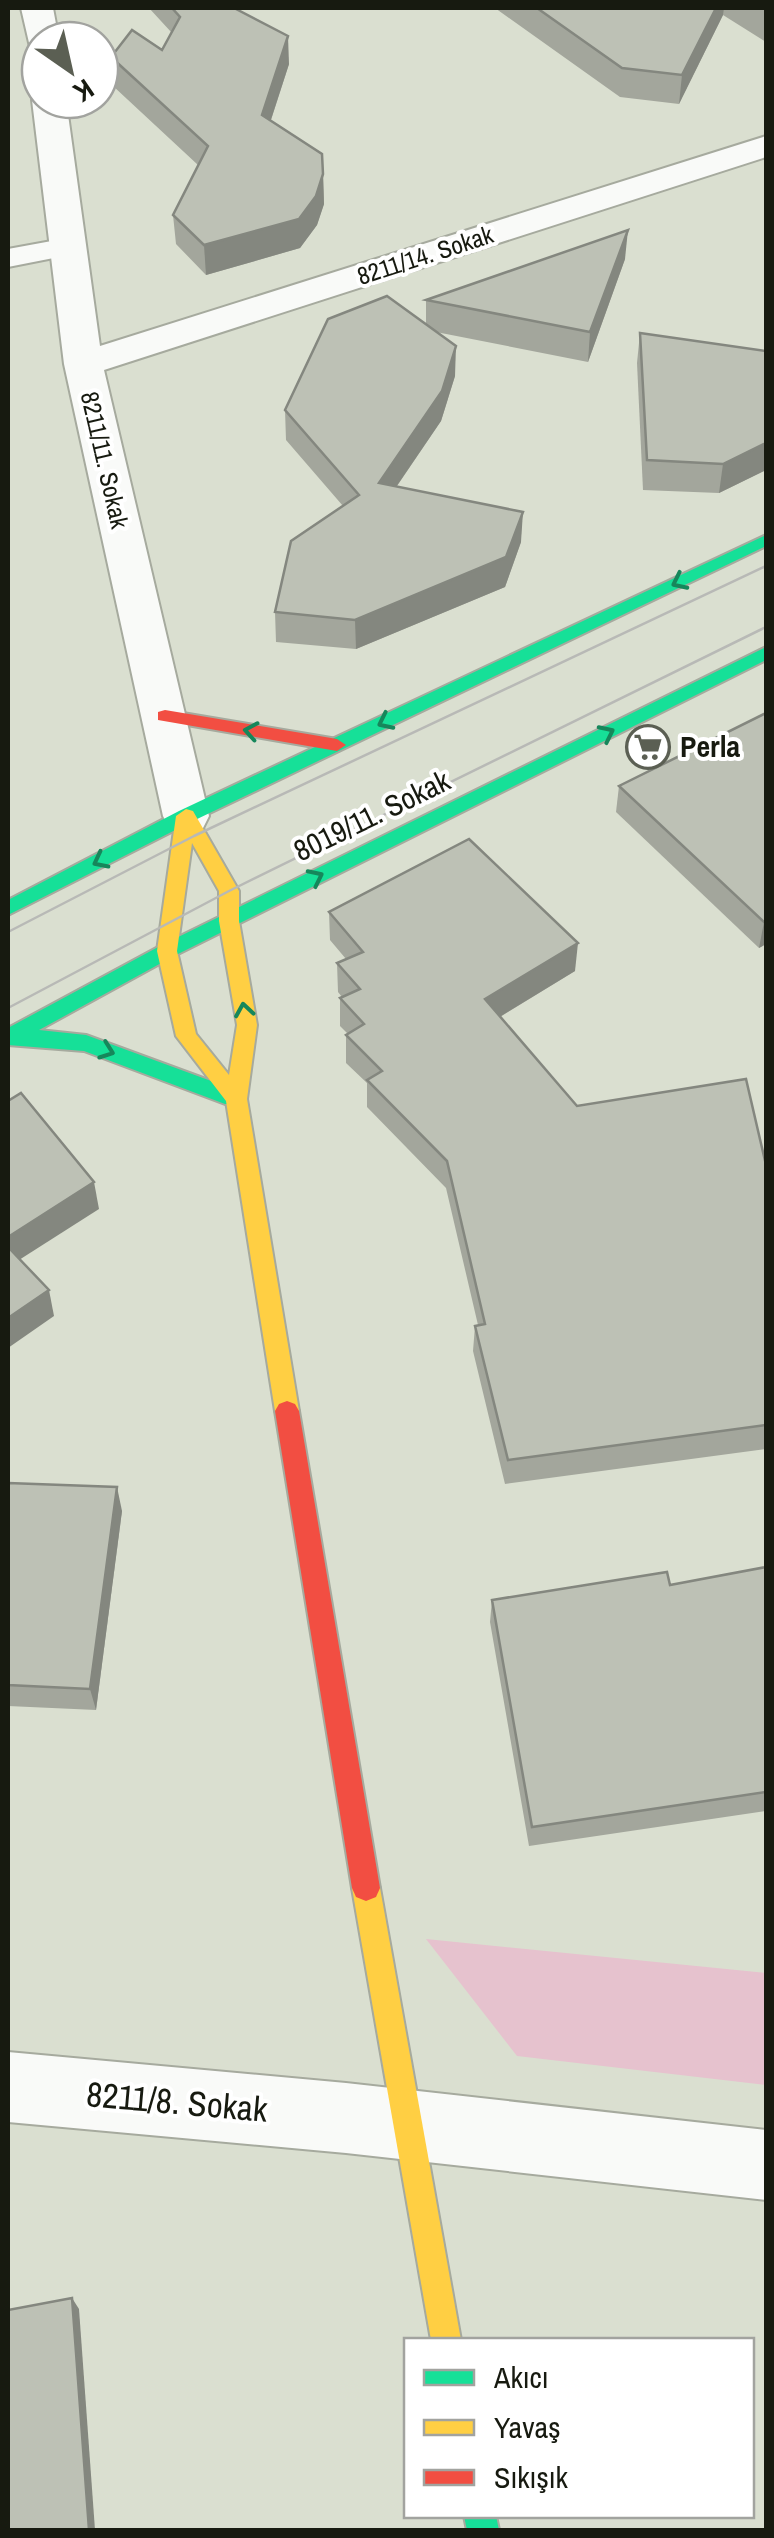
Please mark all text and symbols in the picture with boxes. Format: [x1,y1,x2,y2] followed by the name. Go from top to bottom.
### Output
[20,20,120,120] north arrow
[66,70,101,111] text: K
[353,217,498,293] street label: 8211/14. Sokak
[73,388,137,533] street label: 8211/11. Sokak
[671,570,689,589] one-way arrow
[378,710,396,730] one-way arrow
[243,721,259,742] one-way arrow
[625,724,671,770] supermarket icon: Perla
[597,725,615,745] one-way arrow
[680,726,741,766] place label: Perla
[287,760,457,870] street label: 8019/11. Sokak
[92,849,110,868] one-way arrow
[306,870,324,890] one-way arrow
[235,1001,256,1018] one-way arrow
[98,1039,115,1060] one-way arrow
[85,2070,270,2133] street label: 8211/8. Sokak
[404,2338,754,2518] legend
[493,2357,549,2397] text: Akıcı
[494,2407,561,2447] text: Yavaş
[494,2457,569,2497] text: Sıkışık

